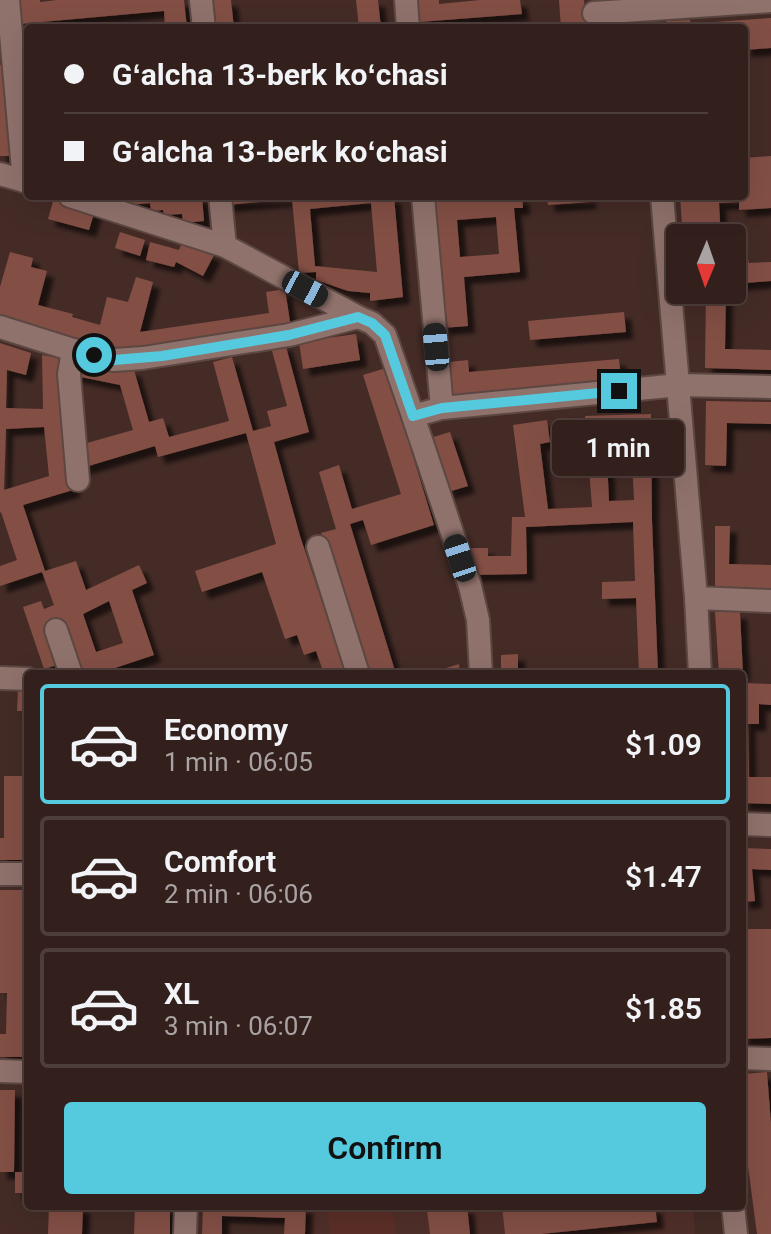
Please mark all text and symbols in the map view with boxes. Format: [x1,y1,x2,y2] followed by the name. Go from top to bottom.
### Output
[112,57,448,92] text: Gʻalcha 13-berk koʻchasi
[112,134,448,169] text: Gʻalcha 13-berk koʻchasi
[666,224,746,304] north arrow
[666,224,746,304] map controls
[278,267,332,311] car
[422,322,450,372] car
[76,337,112,373] route start
[601,373,637,409] route end
[553,419,685,475] callout: 1 min
[585,433,651,463] text: 1 min
[441,531,479,585] car
[68,708,140,780] icon: car
[164,712,288,747] text: Economy
[625,727,702,762] text: $1.09
[164,747,313,777] text: 1 min · 06:05
[68,840,140,912] icon: car
[164,844,276,879] text: Comfort
[625,859,702,894] text: $1.47
[164,879,313,909] text: 2 min · 06:06
[68,972,140,1044] icon: car
[164,976,199,1011] text: XL
[625,991,702,1026] text: $1.85
[164,1011,313,1041] text: 3 min · 06:07
[64,1102,706,1194] button: Confirm

